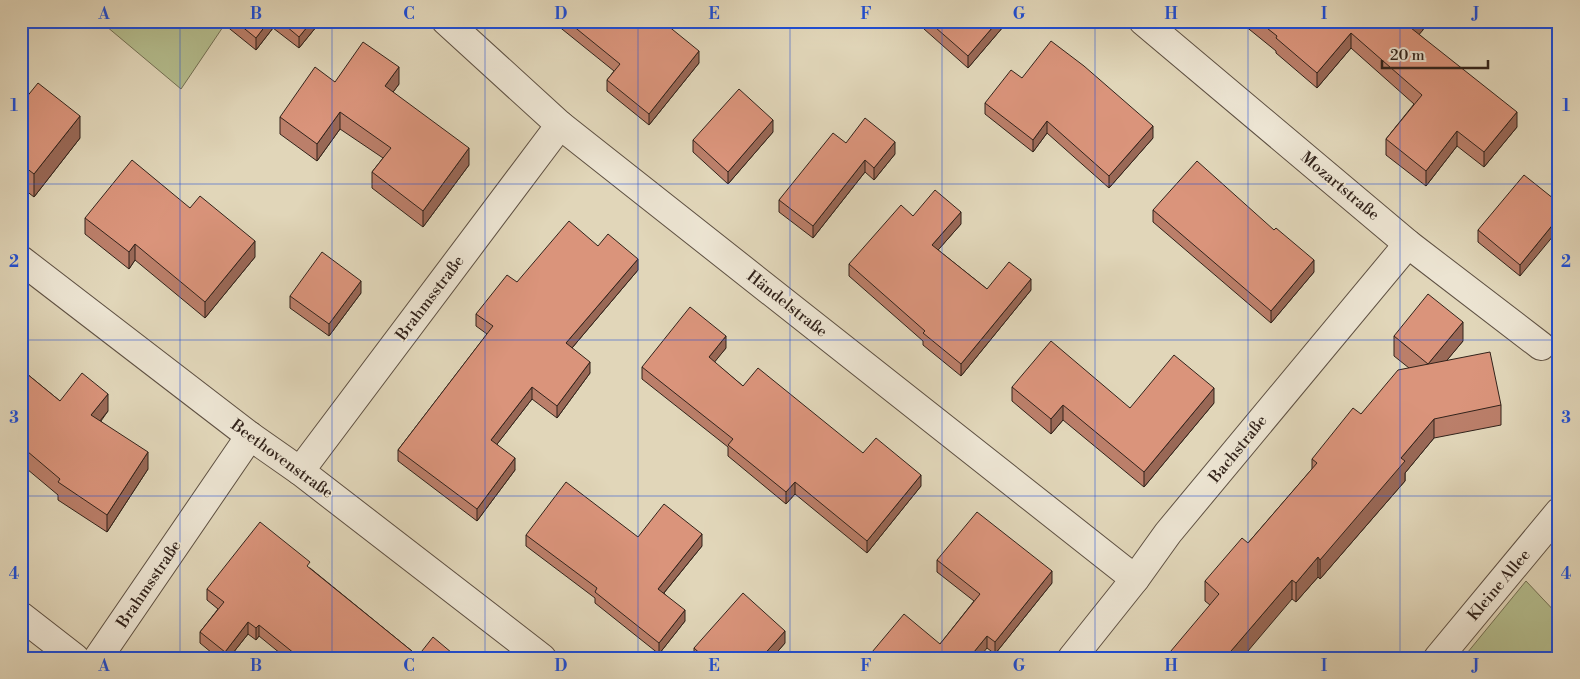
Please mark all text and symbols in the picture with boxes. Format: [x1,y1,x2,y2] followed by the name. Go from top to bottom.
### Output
[97,4,110,24] text: A
[250,4,262,24] text: B
[403,4,415,24] text: C
[555,4,568,24] text: D
[708,4,720,24] text: E
[860,4,872,24] text: F
[1013,4,1026,24] text: G
[1164,4,1178,24] text: H
[1321,4,1327,24] text: I
[1471,4,1479,24] text: J
[1382,38,1489,70] scale bar
[1390,46,1425,65] text: 20 m
[10,96,18,116] text: 1
[1562,96,1570,116] text: 1
[1297,147,1383,225] street label: Mozartstraße
[391,251,469,345] street label: Brahmsstraße
[9,252,19,272] text: 2
[1561,252,1571,272] text: 2
[743,266,831,342] street label: Händelstraße
[9,408,19,428] text: 3
[1561,408,1571,428] text: 3
[1204,411,1271,488] street label: Bachstraße
[226,415,337,503] street label: Beethovenstraße
[112,536,186,633] street label: Brahmsstraße
[1463,545,1535,625] street label: Kleine Allee
[9,564,20,584] text: 4
[1561,564,1572,584] text: 4
[97,656,110,676] text: A
[250,656,262,676] text: B
[403,656,415,676] text: C
[555,656,568,676] text: D
[708,656,720,676] text: E
[860,656,872,676] text: F
[1013,656,1026,676] text: G
[1164,656,1178,676] text: H
[1321,656,1327,676] text: I
[1471,656,1479,676] text: J

